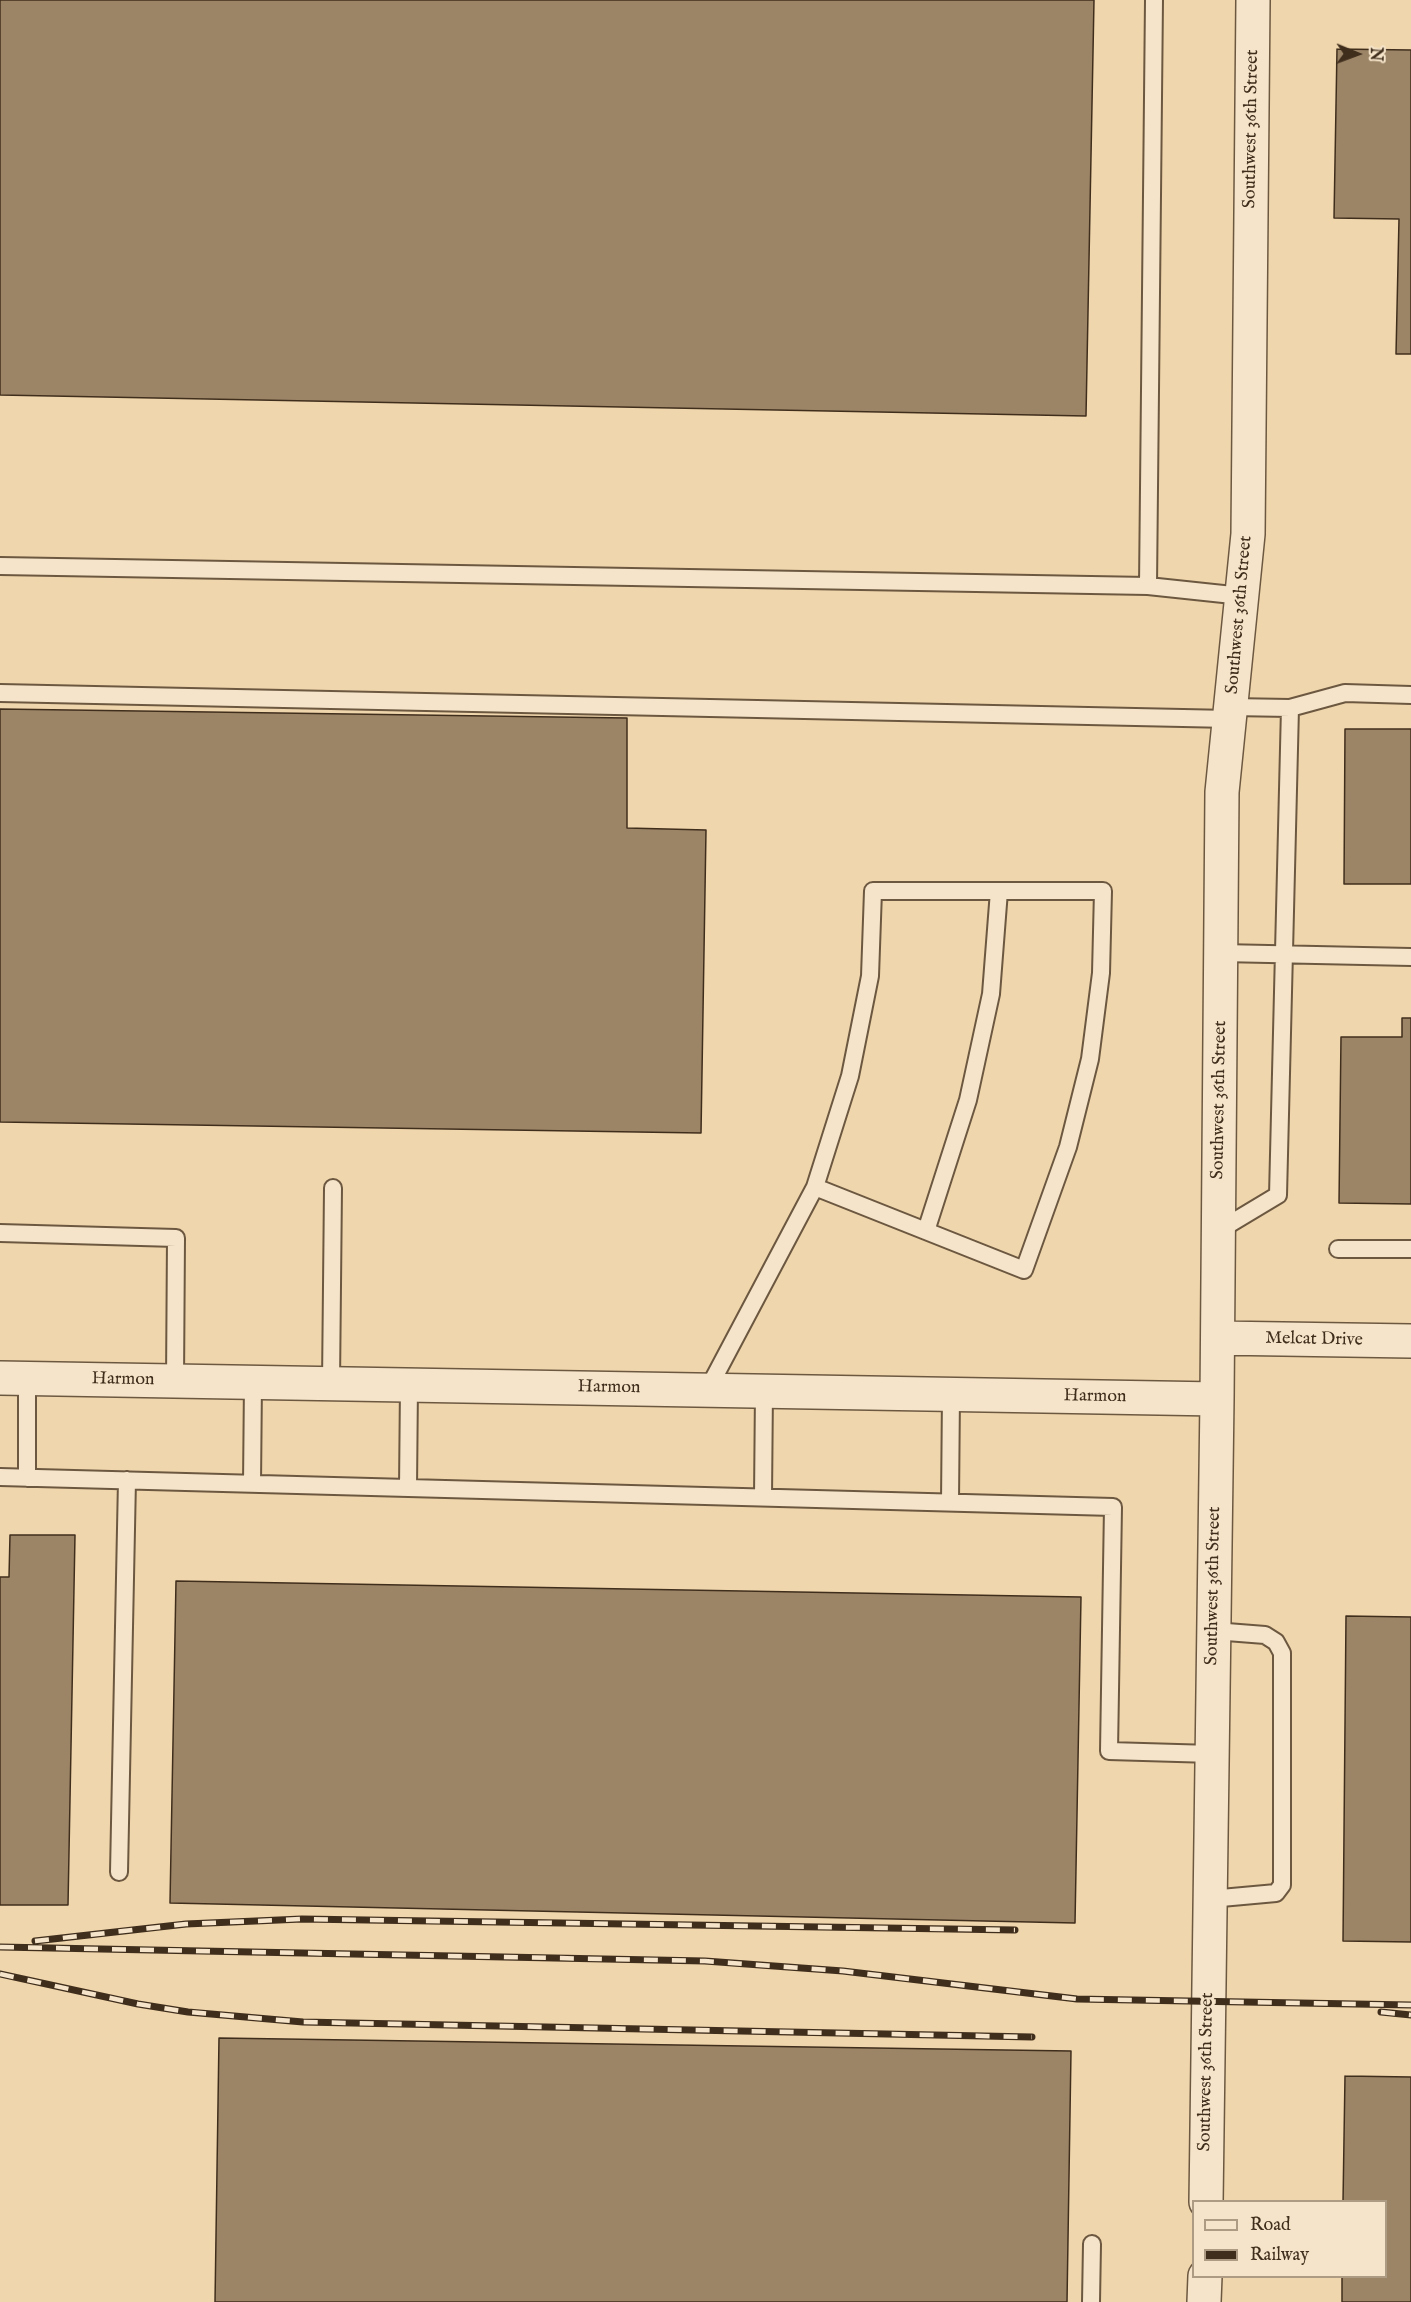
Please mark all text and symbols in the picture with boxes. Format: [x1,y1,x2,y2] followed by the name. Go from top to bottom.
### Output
[1327,24,1387,84] north arrow
[1365,47,1385,61] text: N
[1240,49,1264,209] street label: Southwest 36th Street
[1222,535,1258,695] street label: Southwest 36th Street
[1208,1020,1232,1180] street label: Southwest 36th Street
[1265,1328,1363,1352] street label: Melcat Drive
[91,1369,155,1391] street label: Harmon
[577,1377,641,1399] street label: Harmon
[1063,1386,1127,1408] street label: Harmon
[1202,1506,1226,1666] street label: Southwest 36th Street
[1195,1992,1219,2152] street label: Southwest 36th Street
[1192,2200,1387,2278] legend
[1250,2214,1291,2237] text: Road
[1250,2244,1309,2267] text: Railway

